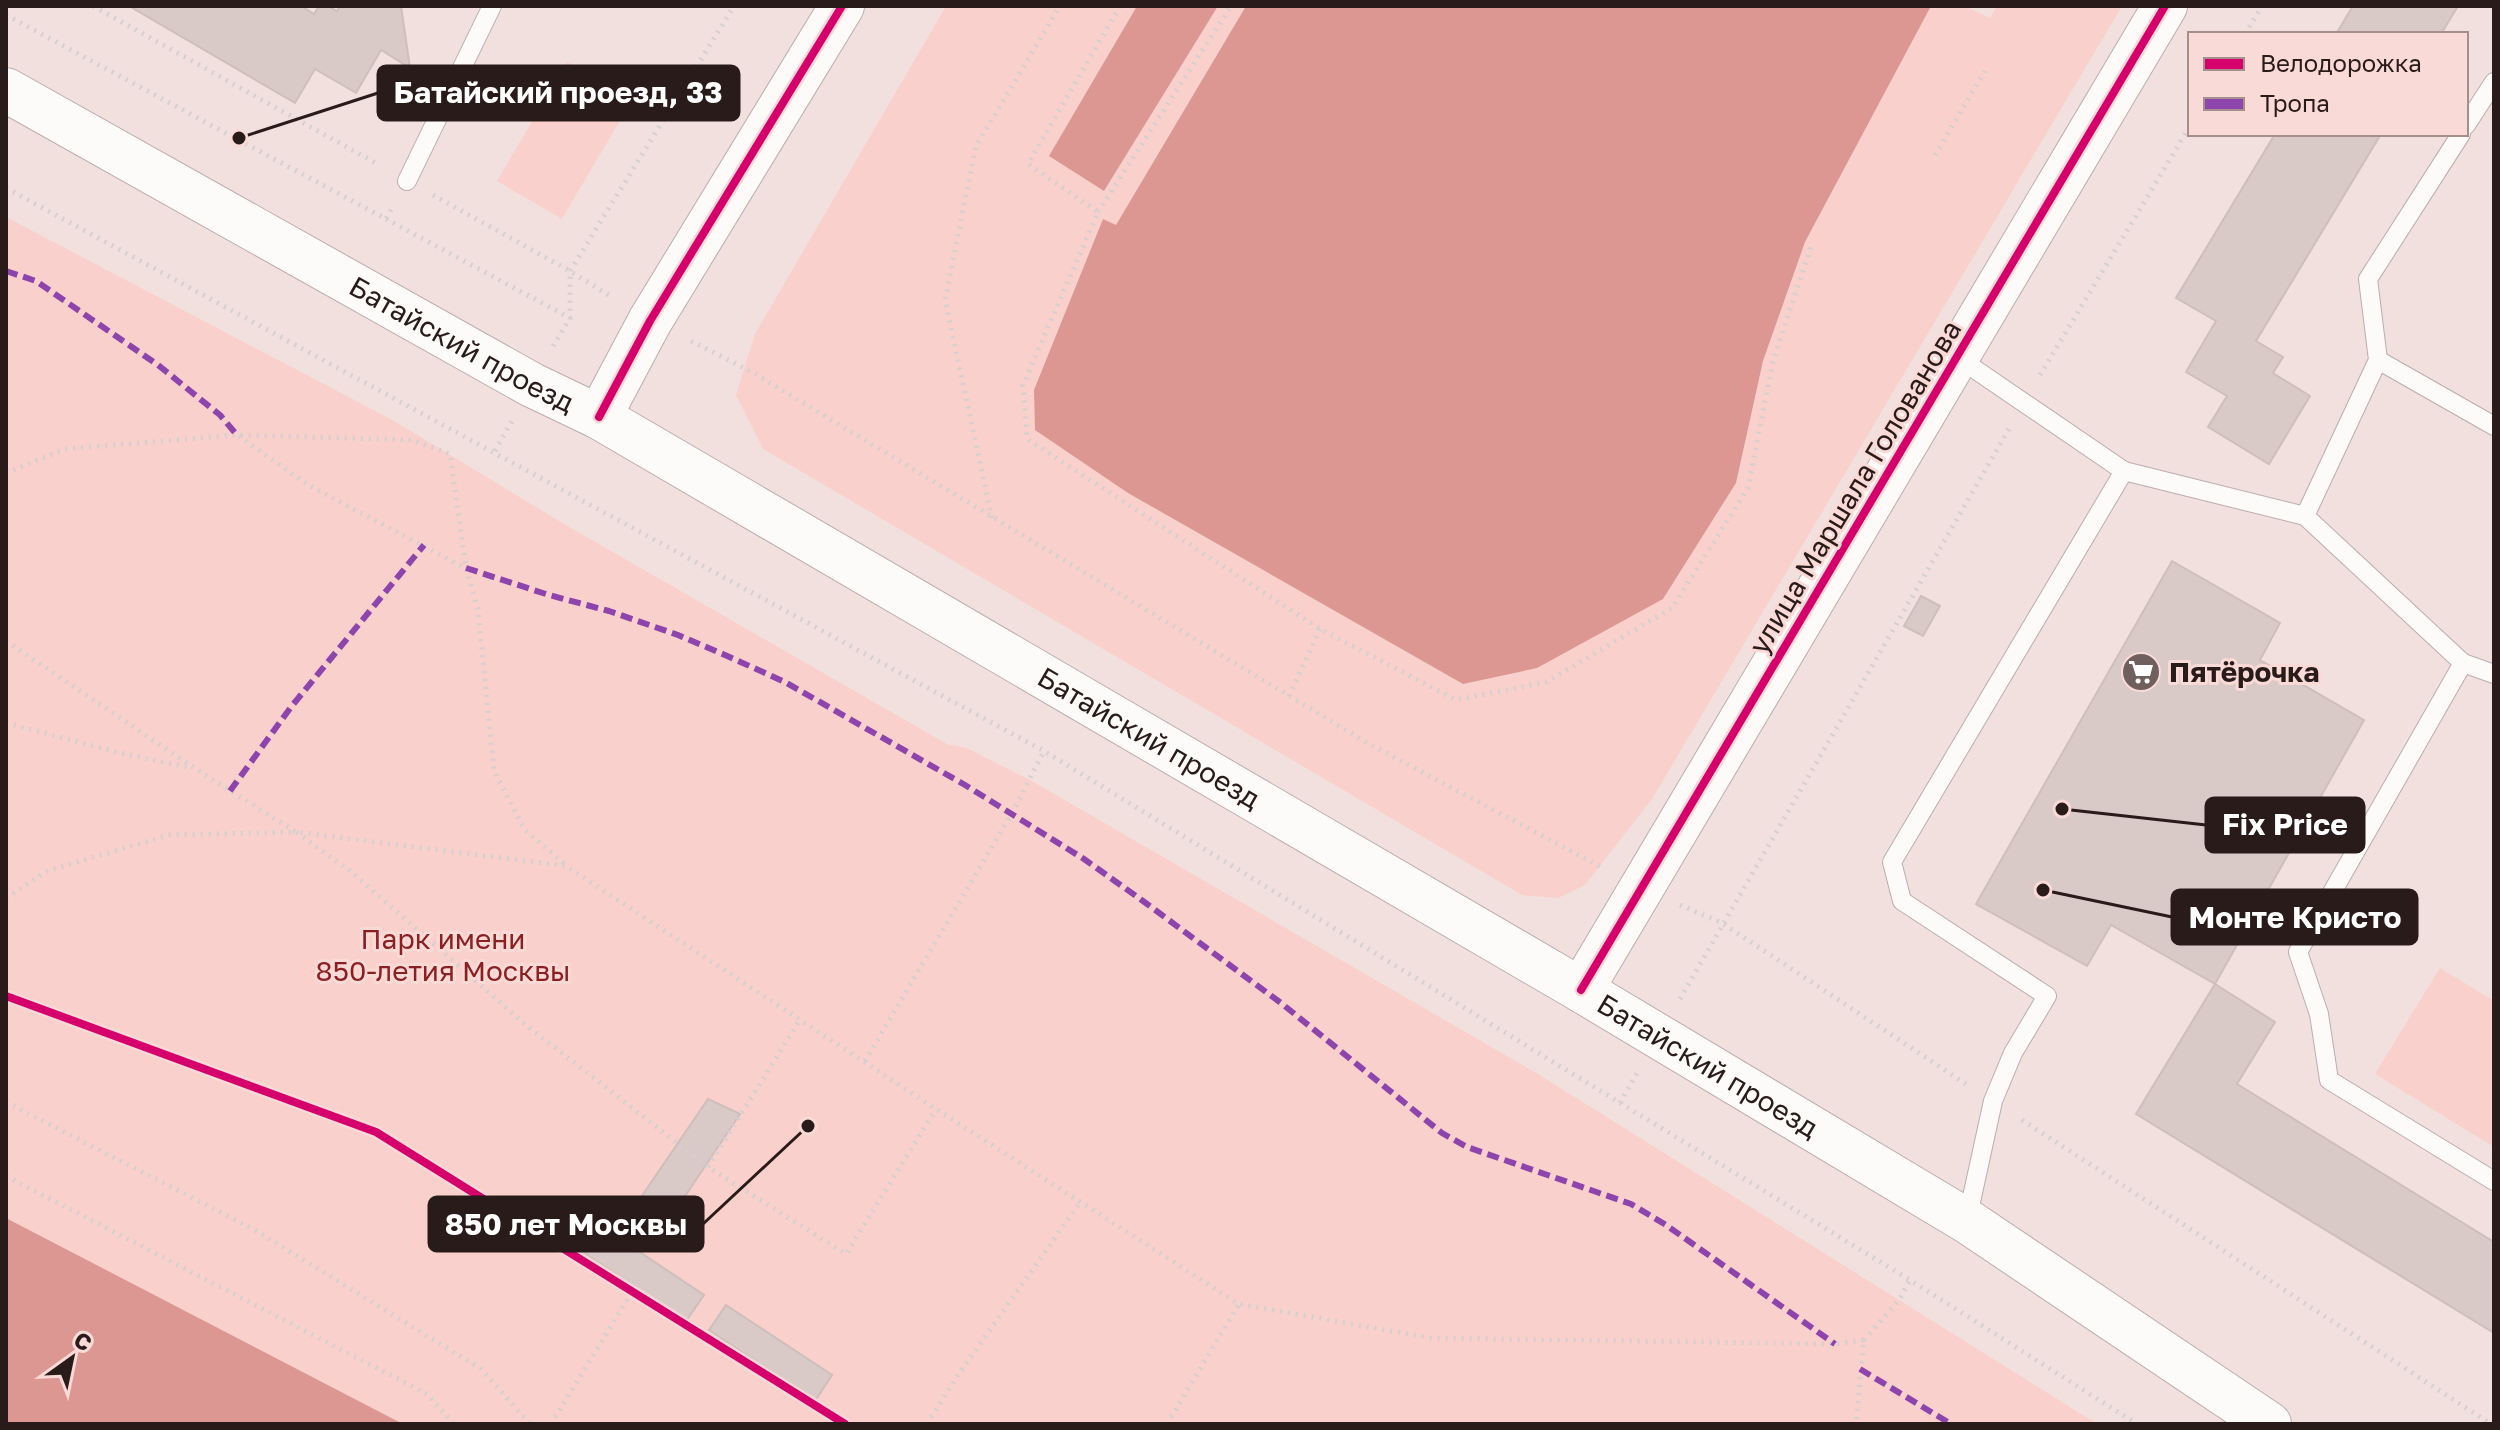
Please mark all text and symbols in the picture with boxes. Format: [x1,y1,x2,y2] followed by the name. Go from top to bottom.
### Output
[2188,32,2468,136] legend
[2260,48,2422,77] text: Велодорожка
[378,66,739,120] callout: Батайский проезд, 33
[393,74,723,110] text: Батайский проезд, 33
[2260,88,2330,117] text: Тропа
[344,269,580,419] street label: Батайский проезд
[1742,314,1967,660] street label: улица Маршала Голованова
[2120,651,2162,693] supermarket icon: Пятёрочка
[2169,655,2320,688] place label: Пятёрочка
[1032,660,1266,815] street label: Батайский проезд
[2206,798,2364,852] callout: Fix Price
[2222,806,2348,842] text: Fix Price
[2172,890,2417,944] callout: Монте Кристо
[2189,899,2401,935] text: Монте Кристо
[316,922,570,987] park label: Парк имени 850-летия Москвы
[1592,987,1824,1144] street label: Батайский проезд
[429,1197,703,1251] callout: 850 лет Москвы
[445,1206,687,1242] text: 850 лет Москвы
[32,1318,112,1398] north arrow
[69,1325,97,1356] text: С

